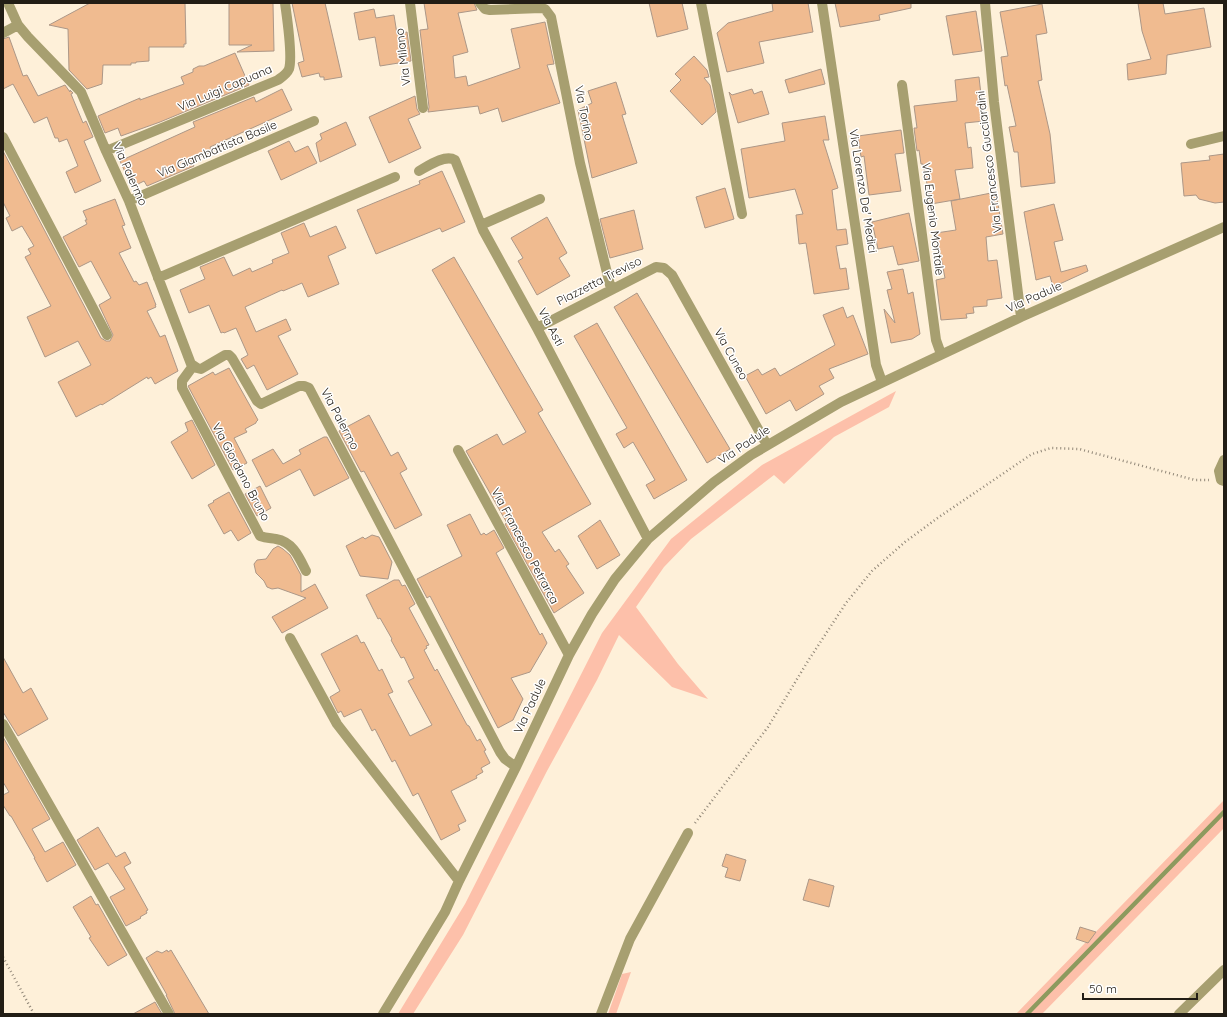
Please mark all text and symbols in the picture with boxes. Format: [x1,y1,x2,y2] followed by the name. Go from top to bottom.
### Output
[392,27,413,87] street label: Via Milano
[175,61,274,114] street label: Via Luigi Capuana
[572,84,597,142] street label: Via Torino
[972,90,1005,234] street label: Via Francesco Gucciardini
[155,116,279,181] street label: Via Giambattista Basile
[846,128,881,254] street label: Via Lorenzo De' Medici
[110,140,151,208] street label: Via Palermo
[919,162,948,276] street label: Via Eugenio Montale
[554,253,644,308] street label: Piazzetta Treviso
[1004,278,1064,315] street label: Via Padule
[535,305,568,348] street label: Via Asti
[711,325,752,382] street label: Via Cuneo
[318,385,363,452] street label: Via Palermo
[209,420,274,523] street label: Via Giordano Bruno
[715,422,773,467] street label: Via Padule
[488,485,562,606] street label: Via Francesco Petrarca
[510,676,549,736] street label: Via Padule
[1083,975,1197,1001] scale bar
[1089,981,1117,996] text: 50 m

